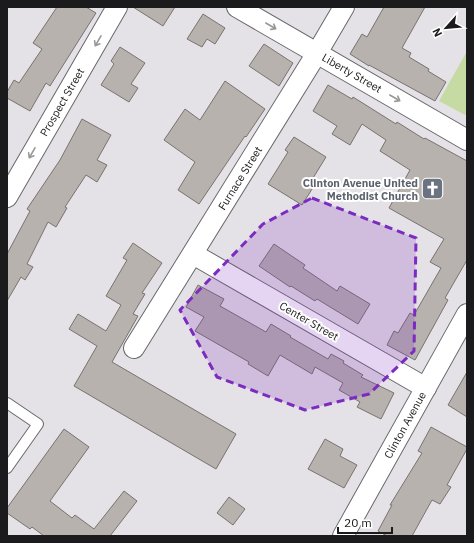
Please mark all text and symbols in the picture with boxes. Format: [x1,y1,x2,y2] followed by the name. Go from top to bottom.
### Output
[426,8,466,48] north arrow
[265,23,277,31] one-way arrow
[429,26,445,39] text: N
[93,35,101,47] one-way arrow
[320,50,385,96] street label: Liberty Street
[37,65,87,139] street label: Prospect Street
[389,95,401,103] one-way arrow
[215,143,265,212] street label: Furnace Street
[28,147,36,159] one-way arrow
[303,176,418,203] place label: Clinton Avenue United Methodist Church
[420,176,446,202] church icon: Clinton Avenue United Methodist Church
[277,298,341,344] street label: Center Street
[381,389,429,461] street label: Clinton Avenue
[338,509,392,535] scale bar
[344,515,372,530] text: 20 m

